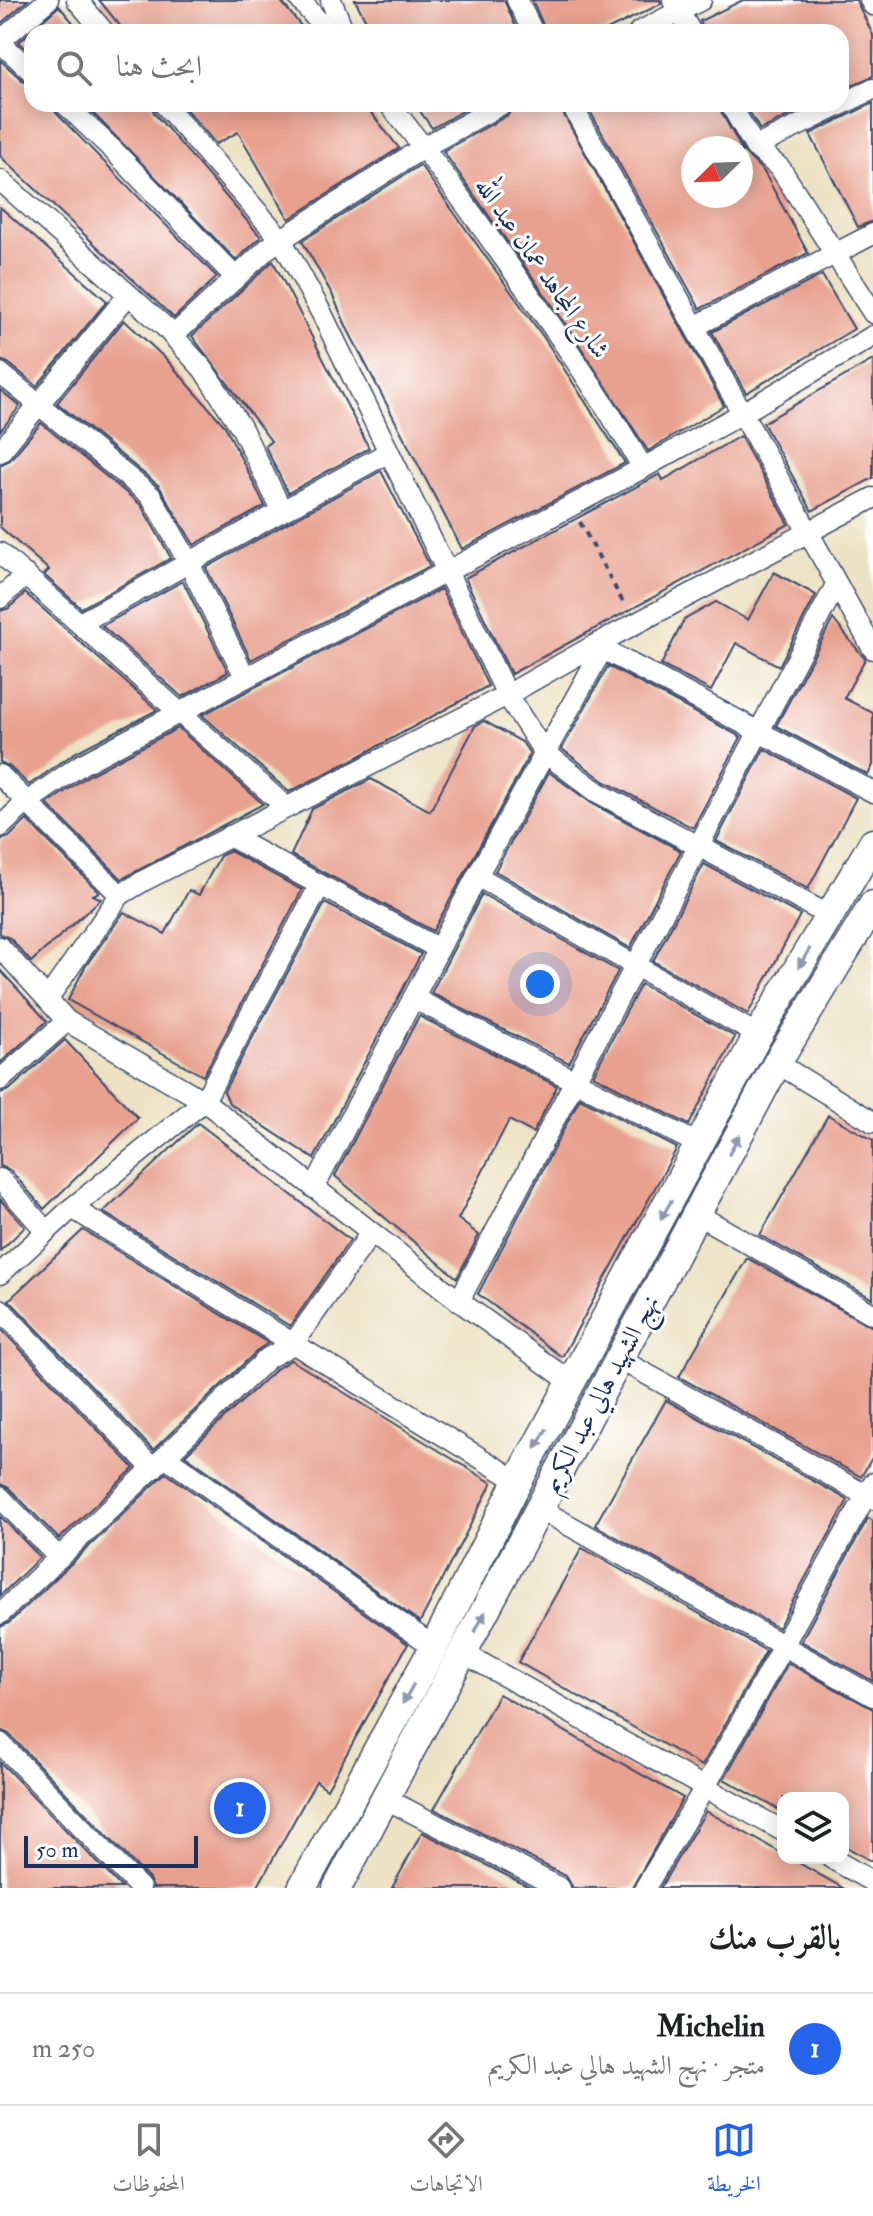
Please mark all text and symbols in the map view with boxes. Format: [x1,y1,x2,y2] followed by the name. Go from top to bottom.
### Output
[24,24,849,112] search box
[52,46,96,90] icon: search
[116,48,202,85] text: ابحث هنا
[681,136,753,208] north arrow
[463,168,621,368] street label: شارع المجاهد عمان عبد الله
[797,947,811,969] one-way arrow
[520,964,560,1004] your location
[727,1134,740,1157] one-way arrow
[659,1199,672,1222] one-way arrow
[535,1289,673,1502] street label: نهج الشهيد هالي عبد الكريم
[534,1427,548,1450] one-way arrow
[473,1610,487,1633] one-way arrow
[401,1683,415,1705] one-way arrow
[214,1778,266,1838] pin: 1
[777,1792,849,1864] map controls
[777,1792,849,1864] button: layers
[24,1832,198,1868] scale bar
[36,1836,78,1864] text: 50 m
[708,1916,841,1959] text: بالقرب منك
[657,2008,765,2045] text: Michelin
[32,2033,95,2065] text: 250 m
[810,2033,820,2065] text: 1
[488,2050,765,2082] text: متجر · نهج الشهيد هالي عبد الكريم
[112,2118,185,2205] tab: المحفوظات
[409,2118,483,2205] tab: الاتجاهات
[707,2118,761,2205] tab: الخريطة

